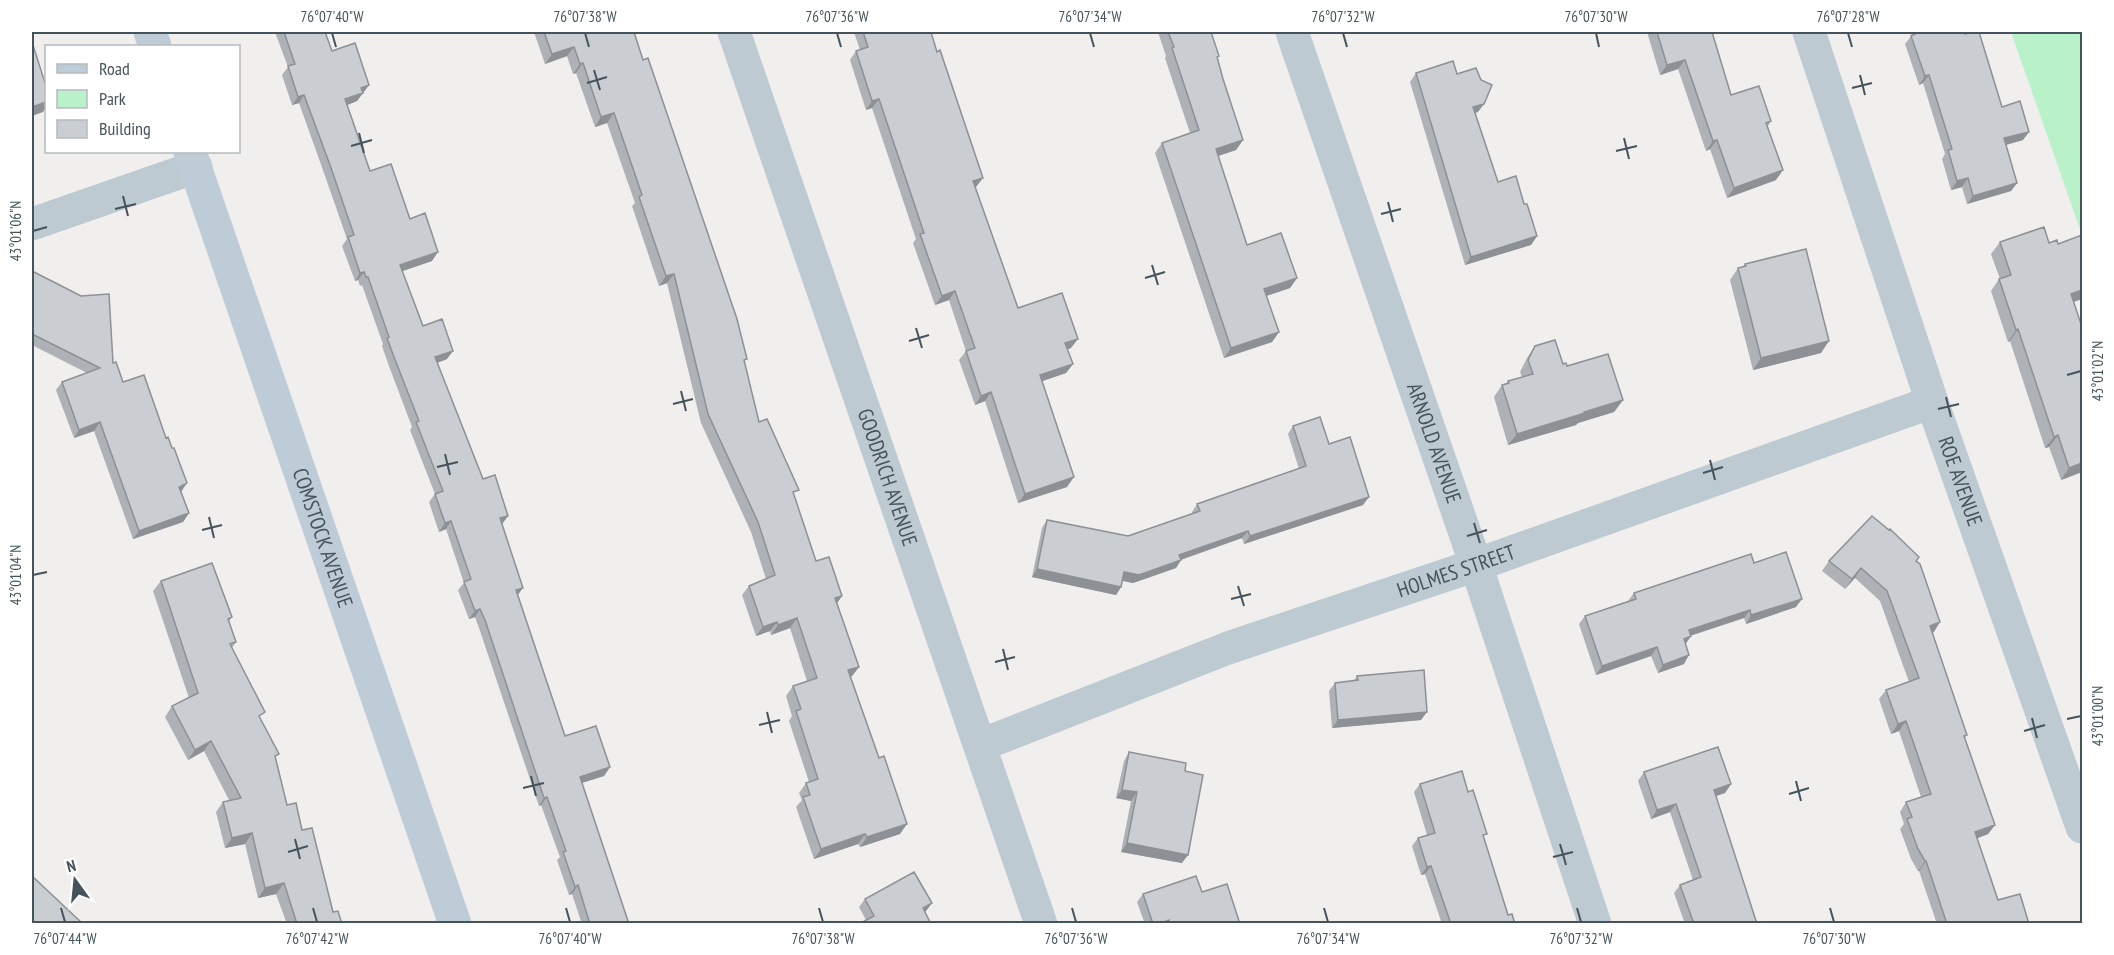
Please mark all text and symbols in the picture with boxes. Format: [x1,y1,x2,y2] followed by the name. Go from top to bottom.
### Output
[300,7,364,26] text: 76°07'40"W
[553,7,617,26] text: 76°07'38"W
[805,7,869,26] text: 76°07'36"W
[1058,7,1122,26] text: 76°07'34"W
[1311,7,1375,26] text: 76°07'32"W
[1564,7,1628,26] text: 76°07'30"W
[1816,7,1880,26] text: 76°07'28"W
[45,45,240,153] legend
[99,57,130,80] text: Road
[99,87,126,110] text: Park
[99,117,151,140] text: Building
[6,201,25,261] text: 43°01'06"N
[2088,341,2107,401] text: 43°01'02"N
[1401,379,1468,507] street label: ARNOLD AVENUE
[852,405,924,549] street label: GOODRICH AVENUE
[1932,433,1989,530] street label: ROE AVENUE
[287,464,359,611] street label: COMSTOCK AVENUE
[1393,538,1519,604] street label: HOLMES STREET
[6,545,25,605] text: 43°01'04"N
[2088,686,2107,746] text: 43°01'00"N
[45,850,105,910] north arrow
[64,855,78,876] text: N
[33,929,97,948] text: 76°07'44"W
[285,929,349,948] text: 76°07'42"W
[538,929,602,948] text: 76°07'40"W
[791,929,855,948] text: 76°07'38"W
[1044,929,1108,948] text: 76°07'36"W
[1296,929,1360,948] text: 76°07'34"W
[1549,929,1613,948] text: 76°07'32"W
[1802,929,1866,948] text: 76°07'30"W

